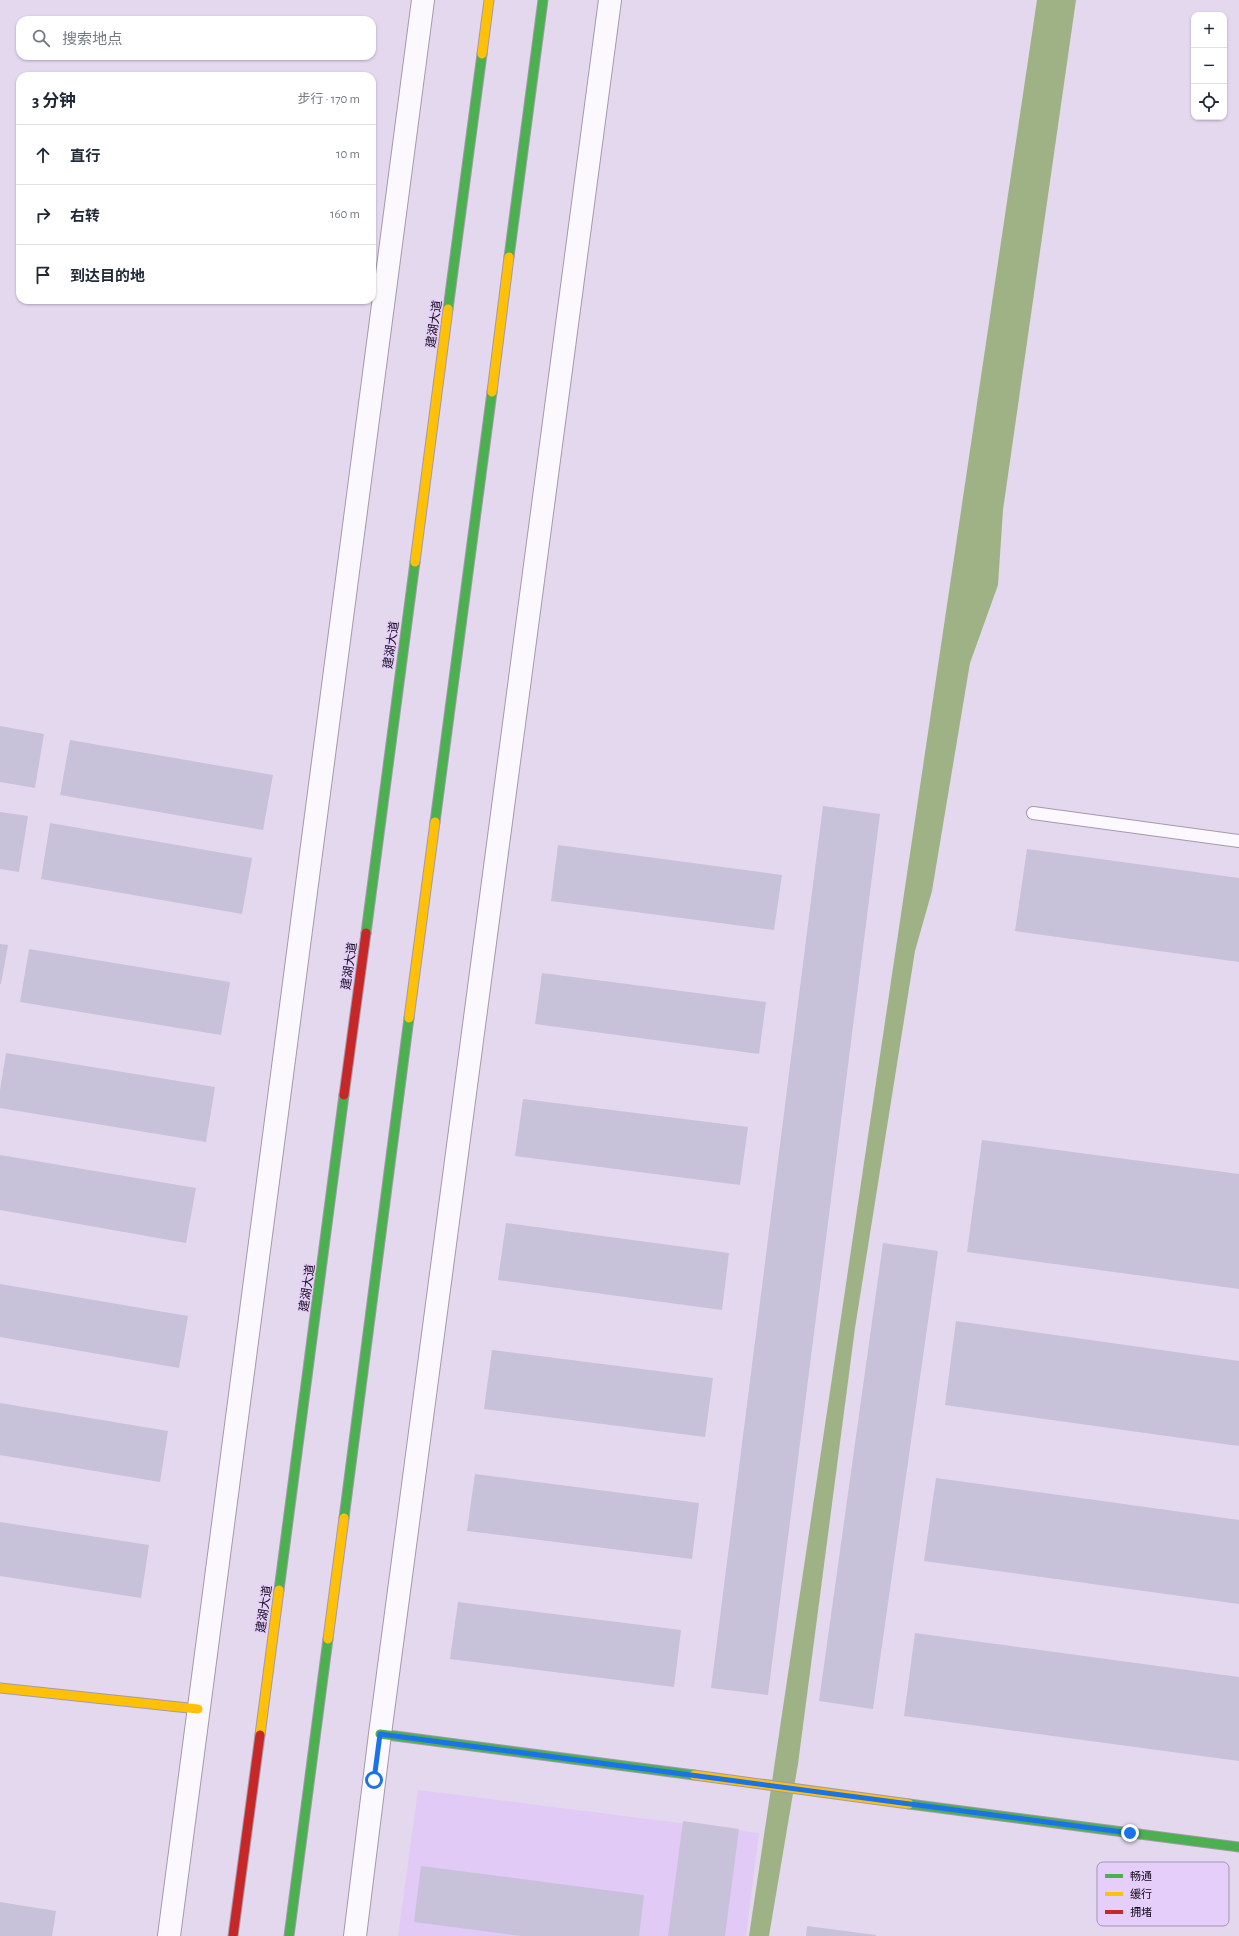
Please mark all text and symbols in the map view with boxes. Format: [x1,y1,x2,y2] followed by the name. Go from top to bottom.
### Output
[1191,12,1227,120] map controls
[1191,12,1227,48] button: +
[16,16,376,60] search box
[30,27,52,49] icon: search
[62,32,122,47] text: 搜索地点
[1191,48,1227,84] button: −
[1191,84,1227,120] button: locate
[32,92,76,109] text: 3 分钟
[297,93,360,106] text: 步行 · 170 m
[32,144,54,166] icon: ahead
[336,148,360,161] text: 10 m
[70,149,100,164] text: 直行
[32,204,54,226] icon: right
[330,208,360,221] text: 160 m
[70,209,100,224] text: 右转
[32,264,54,286] icon: arrive
[70,269,145,284] text: 到达目的地
[424,299,443,349] street label: 建湖大道
[381,620,400,670] street label: 建湖大道
[339,941,358,991] street label: 建湖大道
[297,1263,316,1313] street label: 建湖大道
[254,1584,273,1634] street label: 建湖大道
[365,1771,383,1789] route start
[1121,1824,1139,1842] route end
[1097,1862,1229,1926] legend
[1130,1870,1152,1882] text: 畅通
[1130,1888,1152,1900] text: 缓行
[1130,1907,1152,1918] text: 拥堵

